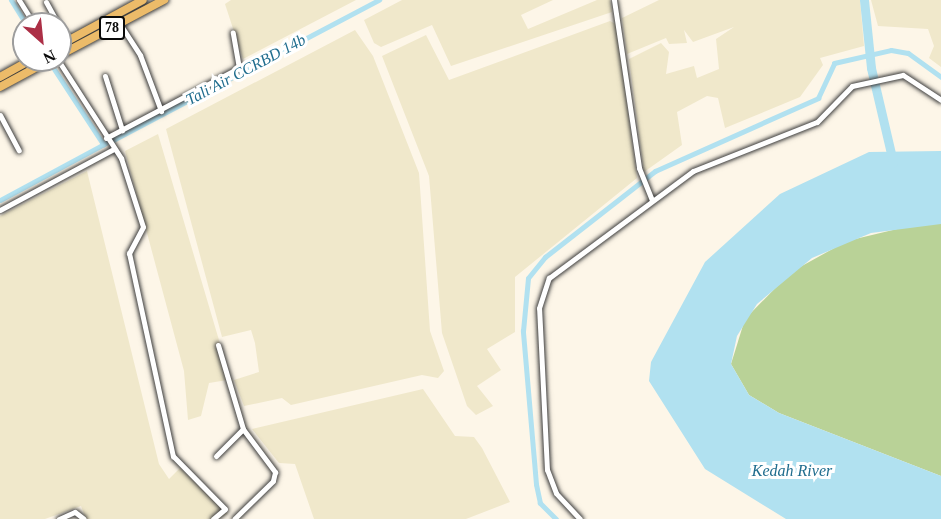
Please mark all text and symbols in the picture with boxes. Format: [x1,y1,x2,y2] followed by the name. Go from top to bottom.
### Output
[12,12,72,72] north arrow
[98,17,126,39] road number: 78
[183,30,309,110] water label: Tali Air CCRBD 14b
[40,47,59,67] text: N
[752,461,832,481] water label: Kedah River

